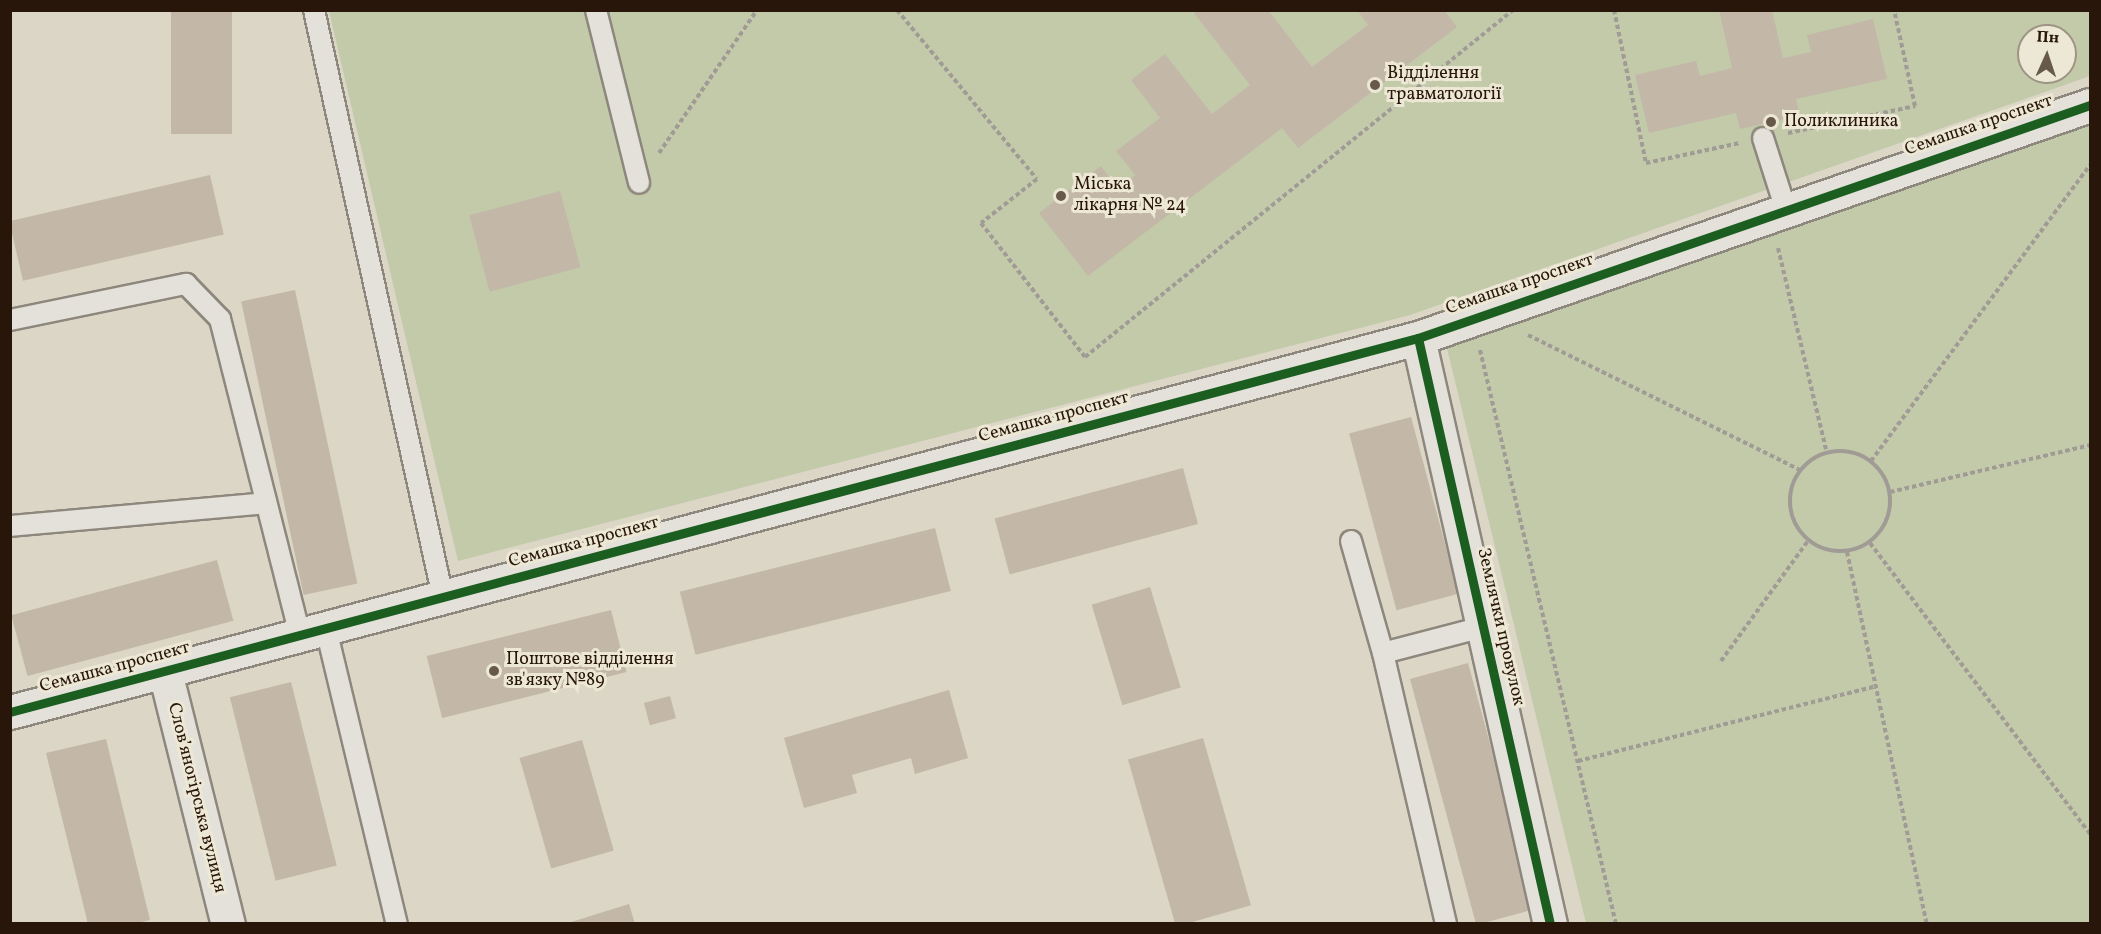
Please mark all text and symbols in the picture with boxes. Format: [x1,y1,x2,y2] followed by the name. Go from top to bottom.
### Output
[2017,24,2077,84] north arrow
[2036,26,2060,50] text: Пн
[1387,64,1501,106] place label: Відділення травматології
[1368,78,1382,92] marker: Відділення травматології
[1902,91,2056,161] street label: Семашка проспект
[1784,111,1899,133] place label: Поликлиника
[1762,113,1780,131] marker: Поликлиника
[1074,175,1186,218] place label: Міська лікарня № 24
[1052,187,1070,205] marker: Міська лікарня № 24
[1443,250,1597,320] street label: Семашка проспект
[976,388,1132,448] street label: Семашка проспект
[506,513,662,573] street label: Семашка проспект
[1471,546,1529,708] street label: Землячки провулок
[37,638,193,698] street label: Семашка проспект
[506,650,674,692] place label: Поштове відділення зв'язку №89
[487,664,501,678] marker: Поштове відділення зв'язку №89
[162,701,230,895] street label: Слов’яногірська вулиця

